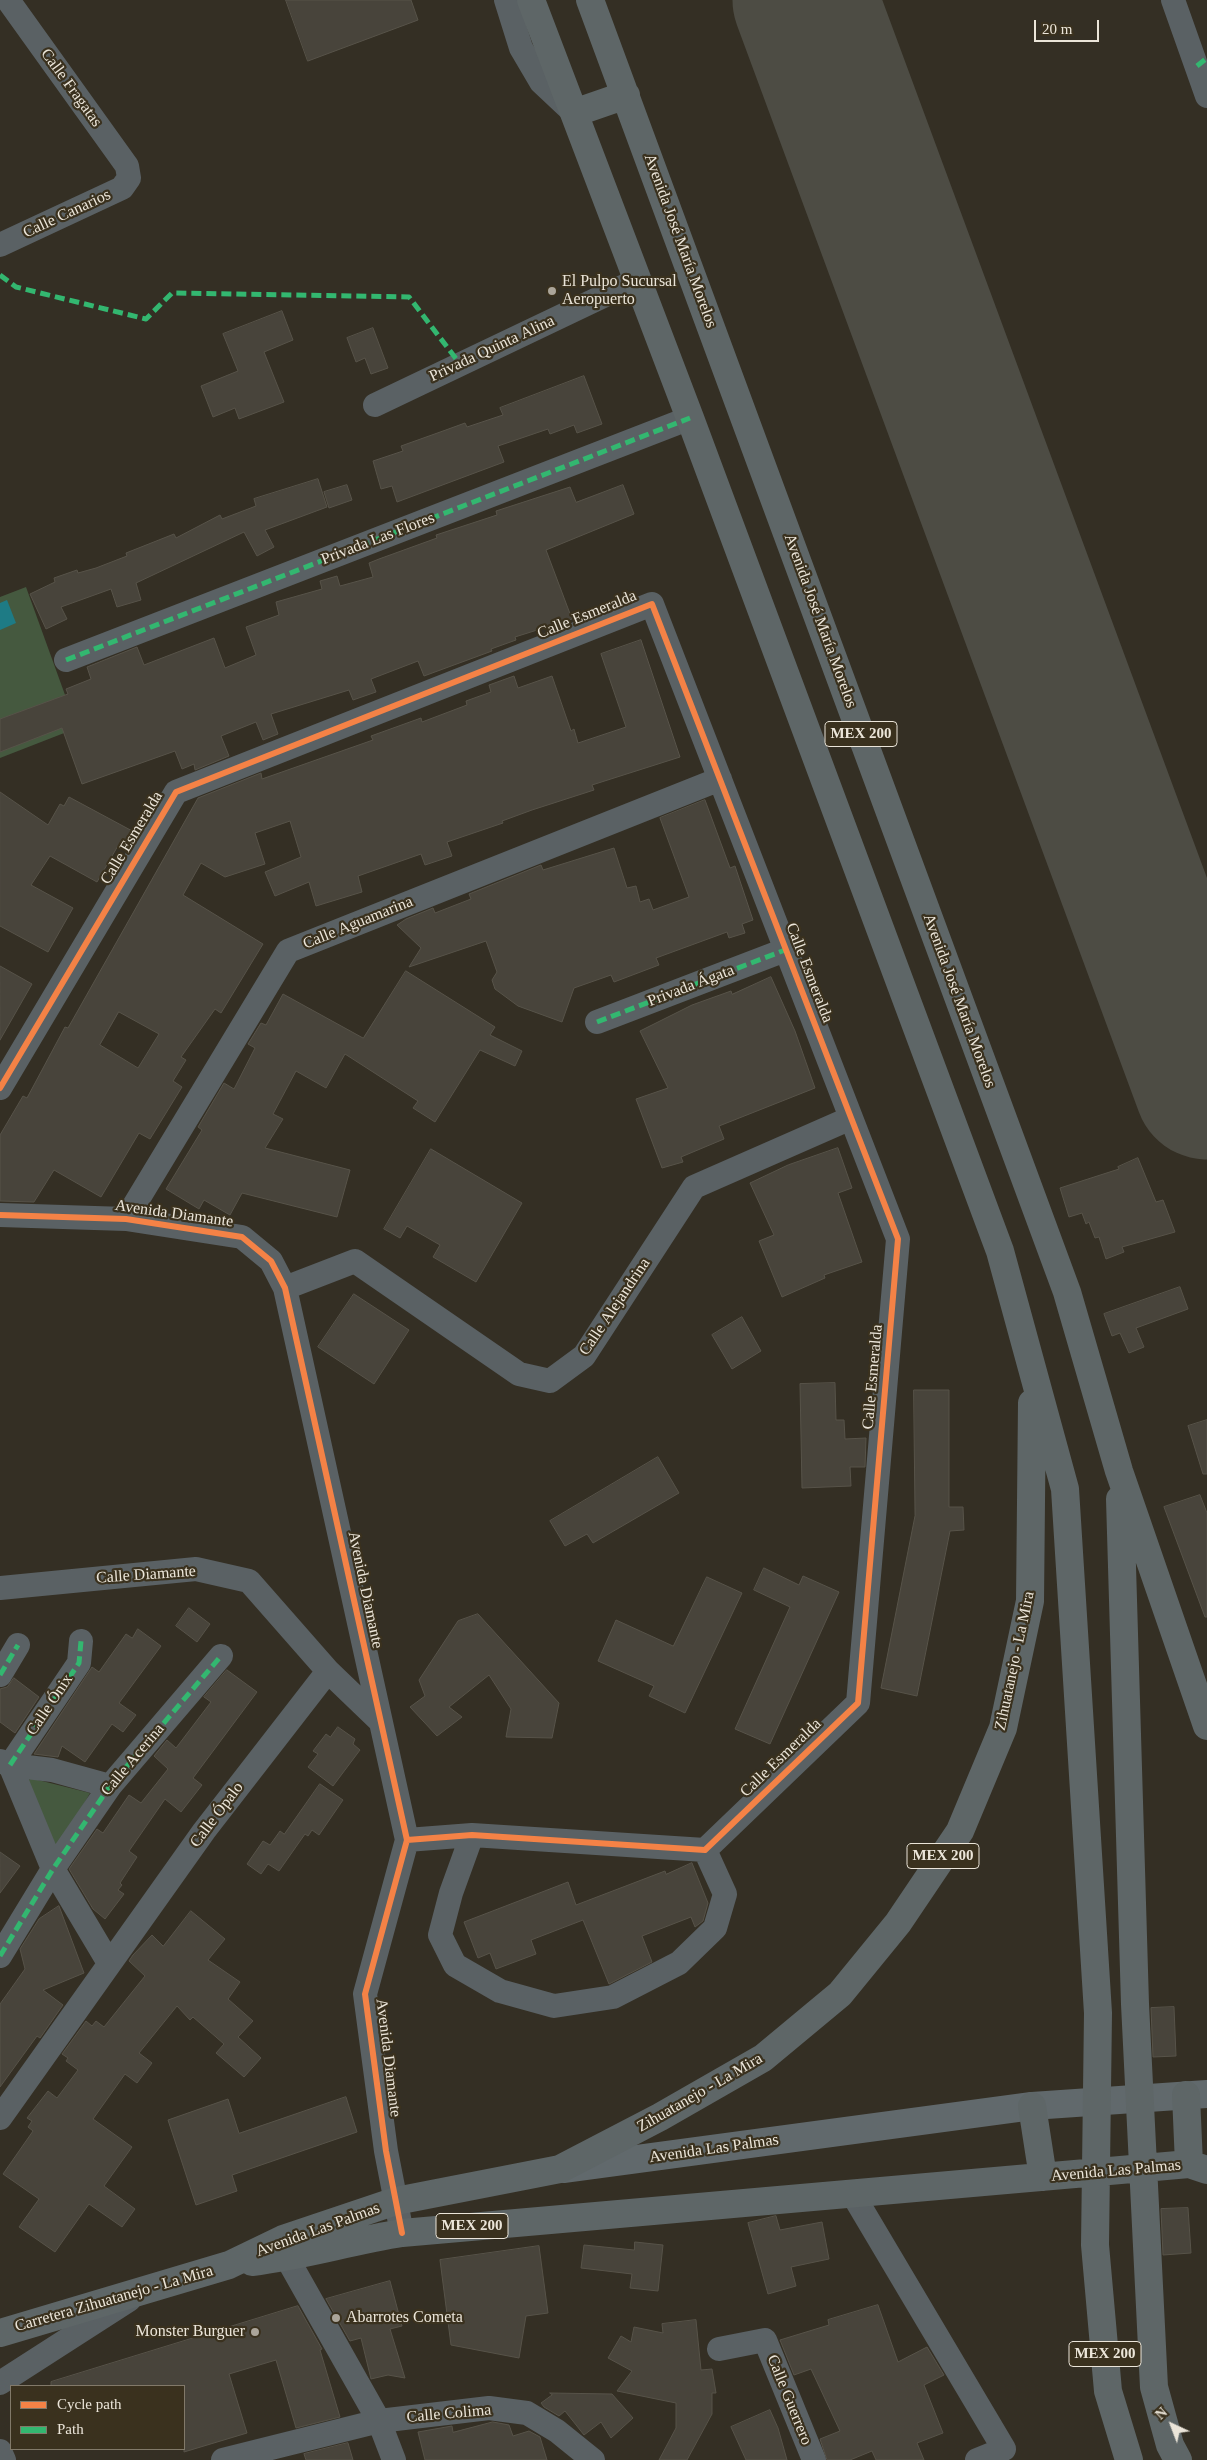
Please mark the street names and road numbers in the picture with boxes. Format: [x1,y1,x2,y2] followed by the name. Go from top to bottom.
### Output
[36,45,106,131] street label: Calle Fragatas
[639,151,721,331] street label: Avenida José María Morelos
[20,185,114,243] street label: Calle Canarios
[426,312,558,386] street label: Privada Quinta Alina
[319,509,437,569] street label: Privada Las Flores
[779,531,861,711] street label: Avenida José María Morelos
[535,586,639,644] street label: Calle Esmeralda
[825,722,897,746] road number: MEX 200
[97,788,167,888] street label: Calle Esmeralda
[300,892,416,954] street label: Calle Aguamarina
[918,911,1000,1091] street label: Avenida José María Morelos
[781,920,837,1026] street label: Calle Esmeralda
[645,961,737,1011] street label: Privada Ágata
[114,1196,234,1232] street label: Avenida Diamante
[575,1255,655,1359] street label: Calle Alejandrina
[859,1324,887,1430] street label: Calle Esmeralda
[343,1530,387,1650] street label: Avenida Diamante
[95,1562,197,1588] street label: Calle Diamante
[991,1590,1039,1732] street label: Zihuatanejo - La Mira
[23,1671,77,1739] street label: Calle Ónix
[736,1715,826,1801] street label: Calle Esmeralda
[97,1720,169,1800] street label: Calle Acerina
[186,1779,248,1851] street label: Calle Ópalo
[907,1844,979,1868] road number: MEX 200
[371,1998,405,2118] street label: Avenida Diamante
[634,2049,766,2137] street label: Zihuatanejo - La Mira
[648,2130,780,2168] street label: Avenida Las Palmas
[1050,2156,1182,2186] street label: Avenida Las Palmas
[253,2199,383,2261] street label: Avenida Las Palmas
[436,2214,508,2238] road number: MEX 200
[13,2261,215,2337] street label: Carretera Zihuatanejo - La Mira
[1069,2342,1141,2366] road number: MEX 200
[762,2352,816,2448] street label: Calle Guerrero
[406,2401,492,2427] street label: Calle Colima

